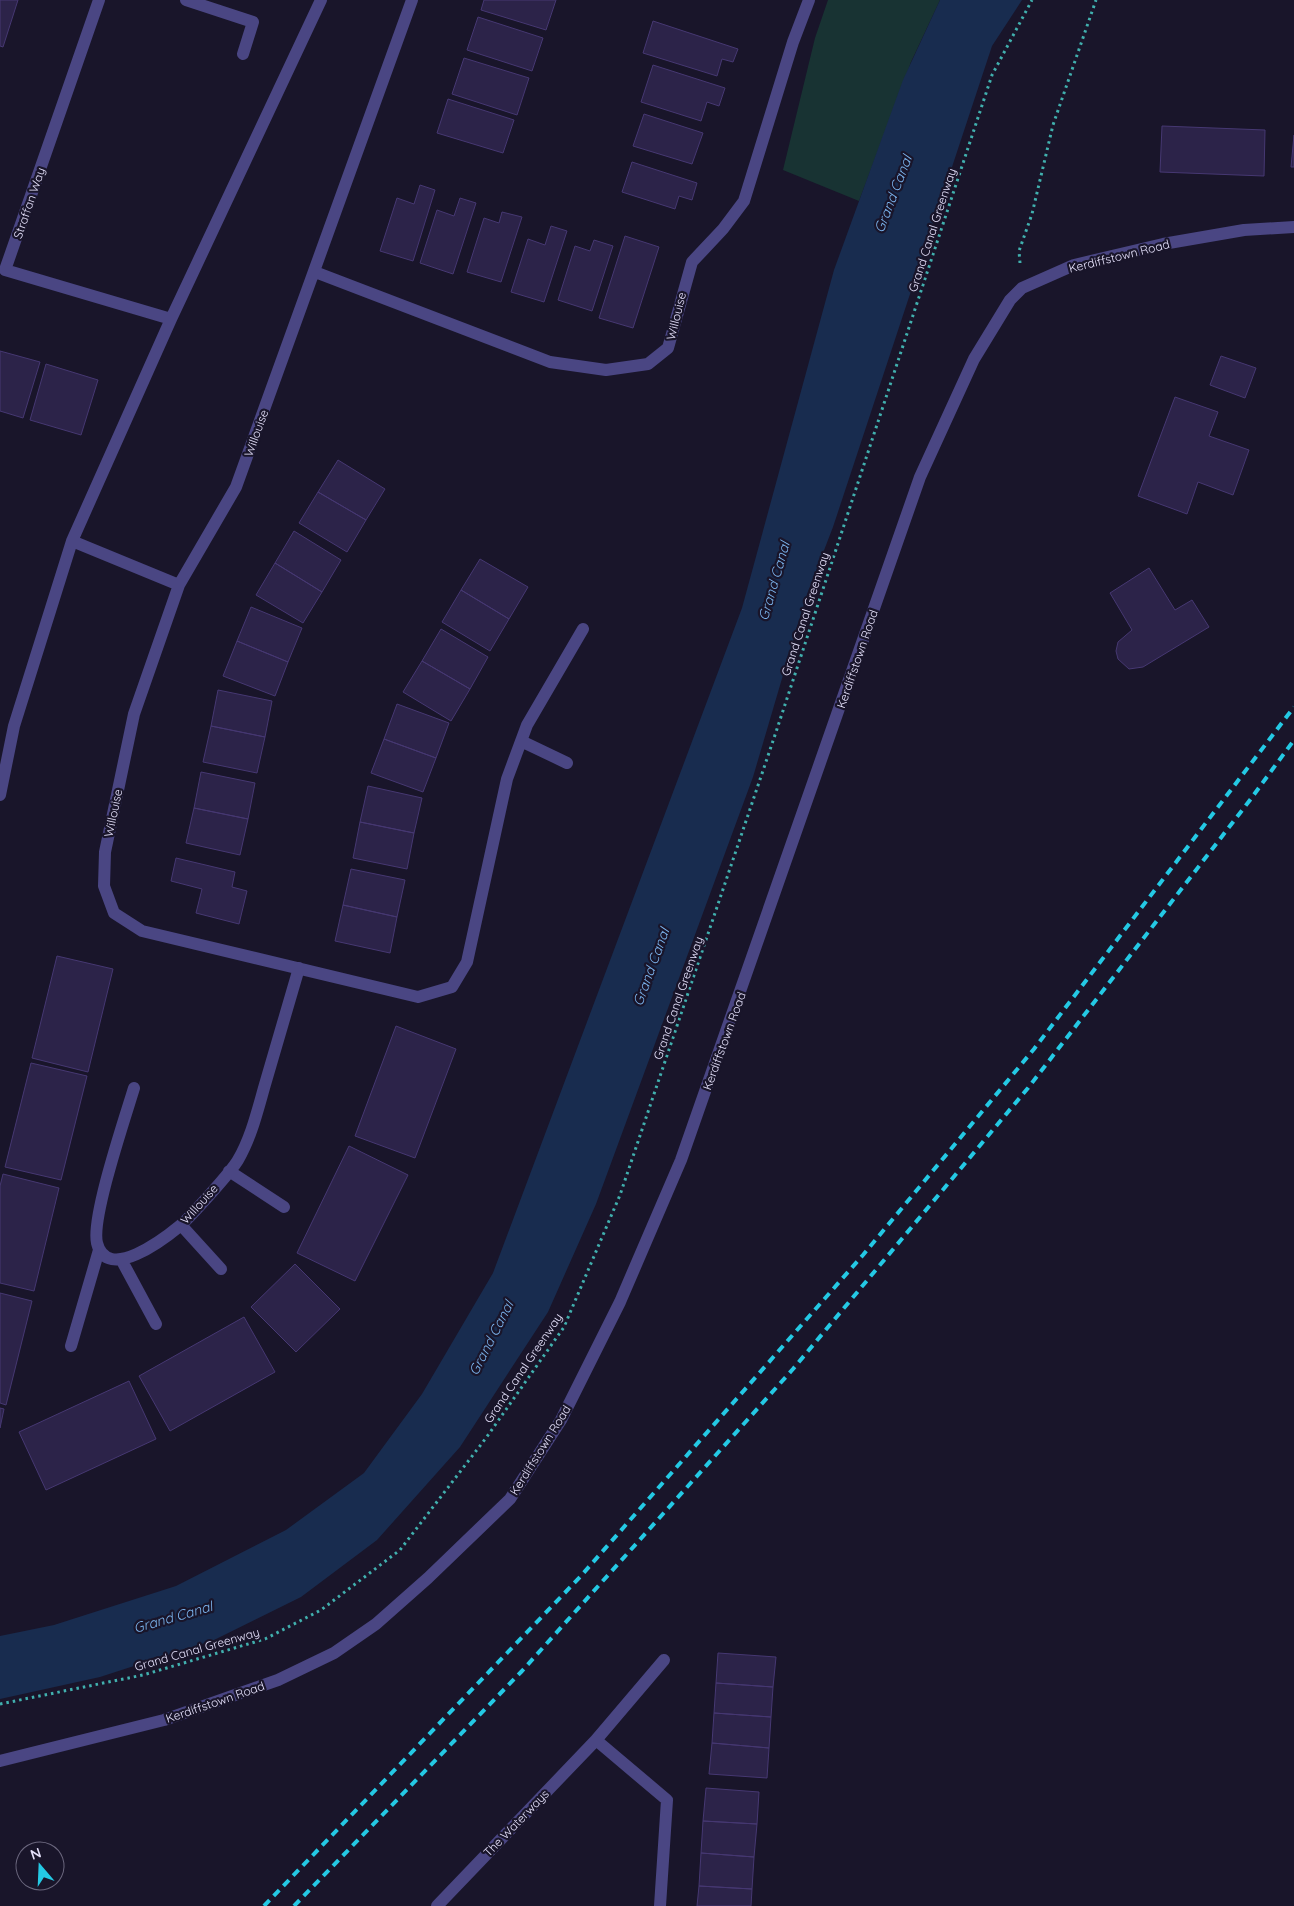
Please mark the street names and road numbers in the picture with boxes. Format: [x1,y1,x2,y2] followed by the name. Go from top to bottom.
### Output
[10,165,48,241] street label: Straffan Way
[905,166,959,294] street label: Grand Canal Greenway
[1067,236,1171,276] street label: Kerdiffstown Road
[663,290,689,341] street label: Willouise
[241,407,271,458] street label: Willouise
[778,550,832,678] street label: Grand Canal Greenway
[833,608,881,710] street label: Kerdiffstown Road
[101,787,125,838] street label: Willouise
[650,934,706,1062] street label: Grand Canal Greenway
[699,990,749,1092] street label: Kerdiffstown Road
[177,1181,221,1227] street label: Willouise
[481,1310,565,1426] street label: Grand Canal Greenway
[506,1402,574,1498] street label: Kerdiffstown Road
[133,1624,261,1674] street label: Grand Canal Greenway
[164,1678,266,1726] street label: Kerdiffstown Road
[480,1786,552,1860] street label: The Waterways

